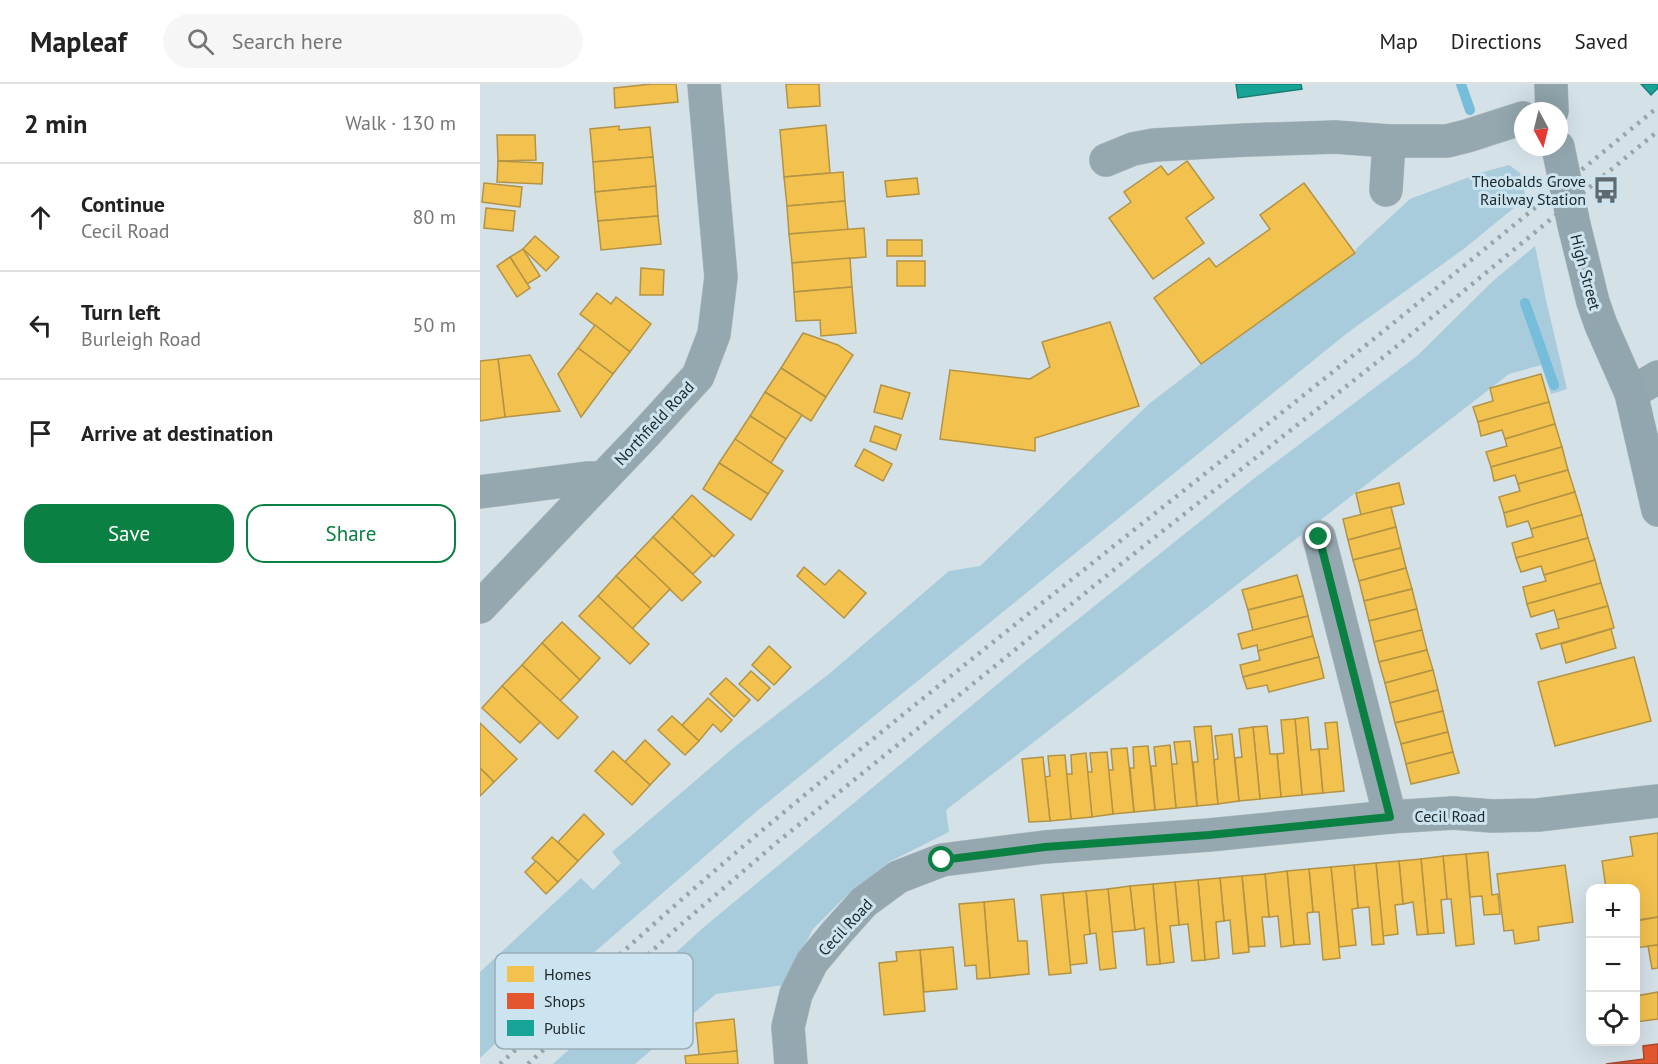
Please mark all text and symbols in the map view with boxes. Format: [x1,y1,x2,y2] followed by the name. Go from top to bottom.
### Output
[163,14,583,68] search box
[30,23,127,60] text: Mapleaf
[184,25,217,58] icon: search
[232,27,343,55] text: Search here
[1379,28,1418,55] text: Map
[1451,28,1542,55] text: Directions
[1575,28,1628,55] text: Saved
[1514,102,1568,156] north arrow
[24,107,87,140] text: 2 min
[345,110,456,136] text: Walk · 130 m
[1472,171,1586,209] place label: Theobalds Grove Railway Station
[1591,175,1621,205] bus stop icon: Theobalds Grove Railway Station
[81,190,165,218] text: Continue
[24,201,57,234] icon: ahead
[413,204,456,230] text: 80 m
[81,218,170,244] text: Cecil Road
[1566,232,1606,313] street label: High Street
[81,298,161,326] text: Turn left
[24,309,57,342] icon: left
[413,312,456,338] text: 50 m
[81,326,201,352] text: Burleigh Road
[610,377,698,469] street label: Northfield Road
[24,417,57,450] icon: arrive
[81,419,273,447] text: Arrive at destination
[24,504,234,563] button: Save
[246,504,456,563] button: Share
[1305,523,1331,549] route end
[1415,806,1485,826] street label: Cecil Road
[928,846,954,872] route start
[1586,884,1640,1046] map controls
[1586,884,1640,938] button: +
[814,894,876,960] street label: Cecil Road
[1586,938,1640,992] button: −
[495,953,693,1049] legend
[544,964,591,984] text: Homes
[544,991,585,1011] text: Shops
[1586,992,1640,1046] button: locate
[544,1018,586,1038] text: Public

